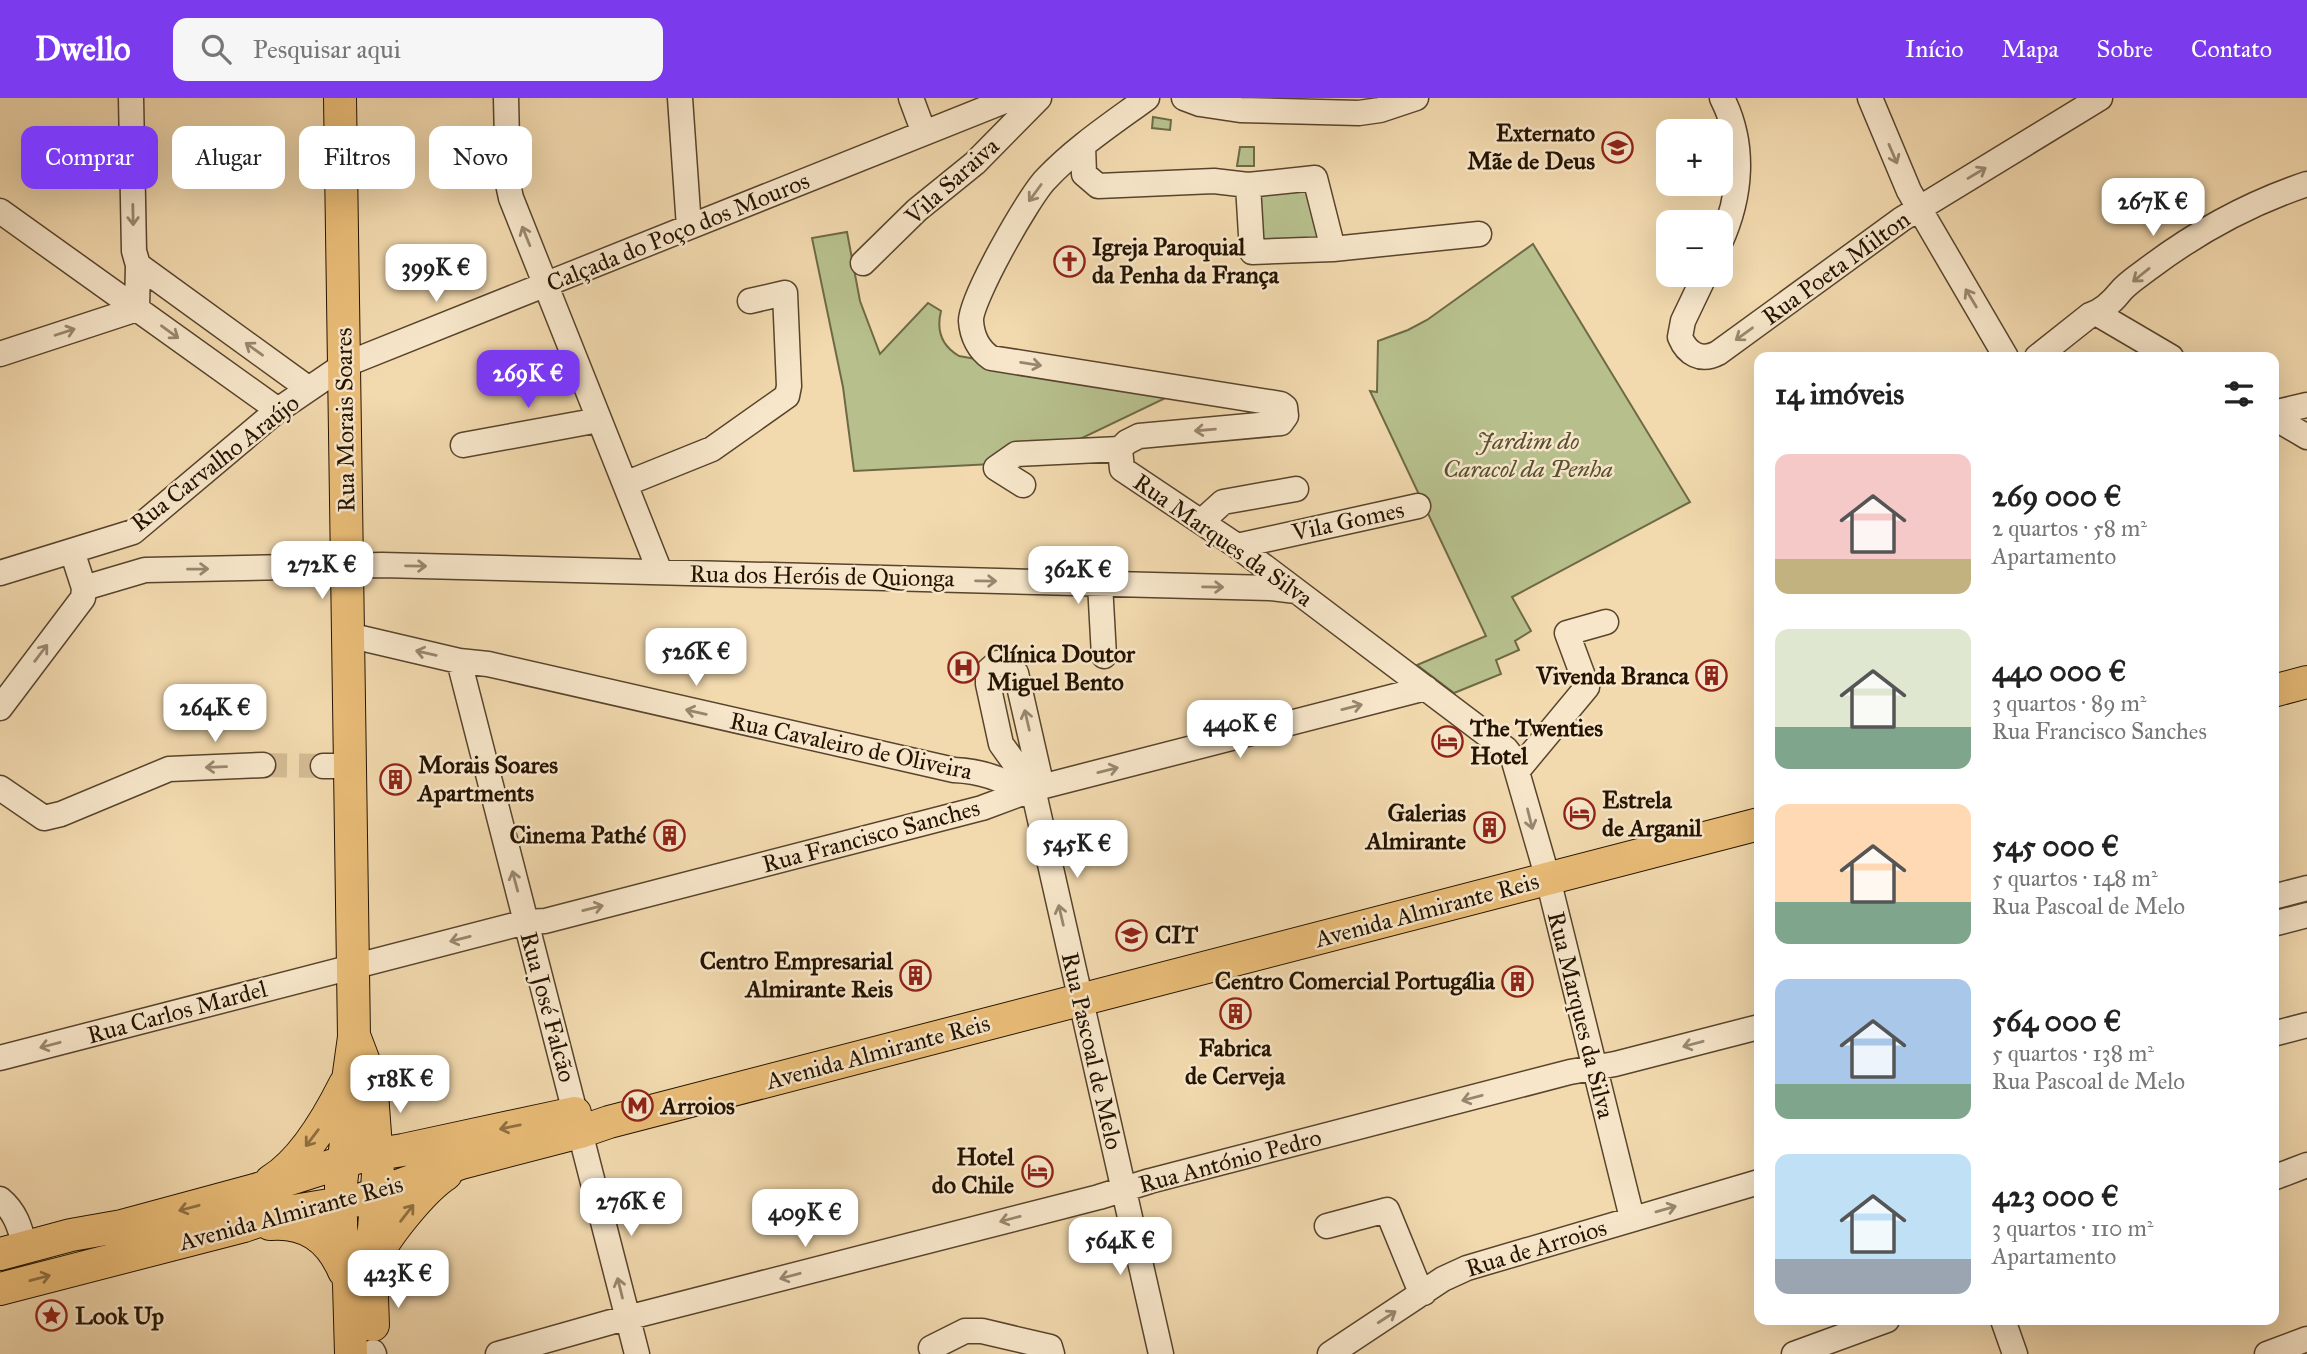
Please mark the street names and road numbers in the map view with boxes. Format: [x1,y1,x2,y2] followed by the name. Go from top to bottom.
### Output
[898,130,1006,232] street label: Vila Saraiva
[542,166,814,298] street label: Calçada do Poço dos Mouros
[1756,204,1916,332] street label: Rua Poeta Milton
[328,327,362,513] street label: Rua Morais Soares
[125,388,305,538] street label: Rua Carvalho Araújo
[1127,467,1319,614] street label: Rua Marques da Silva
[1288,495,1407,548] street label: Vila Gomes
[689,559,956,593] street label: Rua dos Heróis de Quionga
[727,706,976,787] street label: Rua Cavaleiro de Oliveira
[759,793,983,879] street label: Rua Francisco Sanches
[1311,866,1542,955] street label: Avenida Almirante Reis
[1541,908,1621,1122] street label: Rua Marques da Silva
[514,929,582,1085] street label: Rua José Falcão
[1055,949,1129,1153] street label: Rua Pascoal de Melo
[84,973,271,1050] street label: Rua Carlos Mardel
[762,1008,993,1097] street label: Avenida Almirante Reis
[1135,1122,1325,1200] street label: Rua António Pedro
[175,1169,406,1258] street label: Avenida Almirante Reis
[1462,1212,1610,1284] street label: Rua de Arroios

